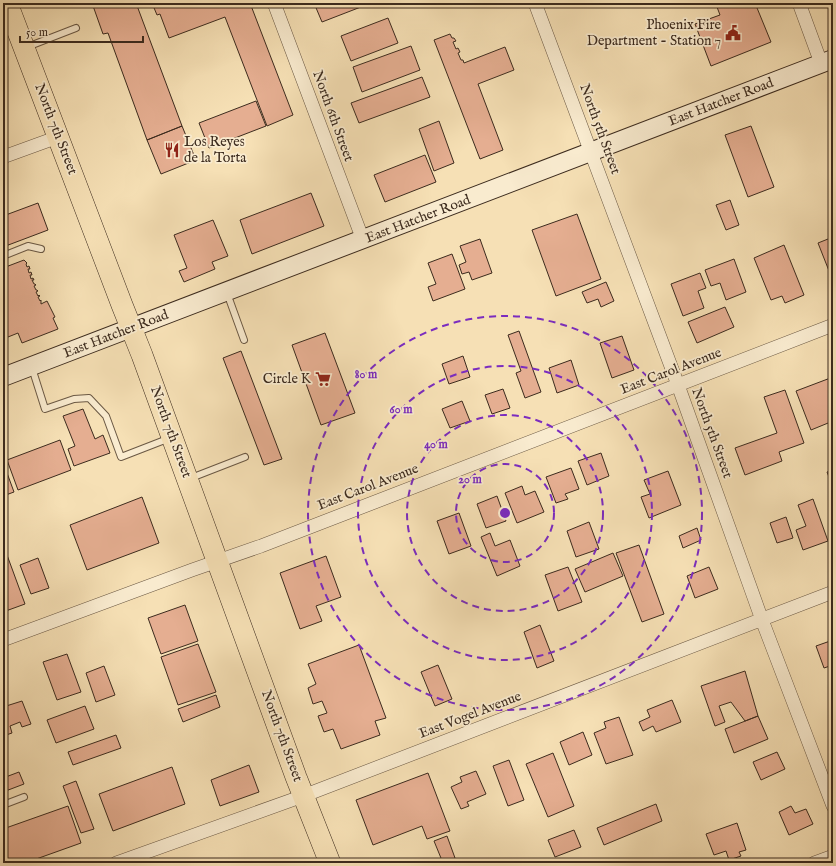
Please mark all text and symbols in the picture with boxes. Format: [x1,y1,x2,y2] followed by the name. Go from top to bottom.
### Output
[587,16,722,50] place label: Phoenix Fire Department - Station 7
[20,18,143,44] scale bar
[724,24,742,42] public building icon: Phoenix Fire Department - Station 7
[26,25,48,40] text: 50 m
[308,68,358,164] street label: North 6th Street
[666,74,777,130] street label: East Hatcher Road
[30,81,82,177] street label: North 7th Street
[575,81,625,177] street label: North 5th Street
[184,133,247,167] place label: Los Reyes de la Torta
[163,141,181,159] restaurant icon: Los Reyes de la Torta
[363,191,474,247] street label: East Hatcher Road
[61,306,172,362] street label: East Hatcher Road
[618,343,725,399] street label: East Carol Avenue
[355,367,378,382] text: 80 m
[263,370,312,388] place label: Circle K
[314,370,332,388] supermarket icon: Circle K
[146,384,196,481] street label: North 7th Street
[687,385,737,481] street label: North 5th Street
[390,402,413,417] text: 60 m
[424,437,449,452] text: 40 m
[315,459,422,515] street label: East Carol Avenue
[458,472,482,487] text: 20 m
[498,506,512,520] centre of rings
[416,687,524,743] street label: East Vogel Avenue
[257,688,307,785] street label: North 7th Street

